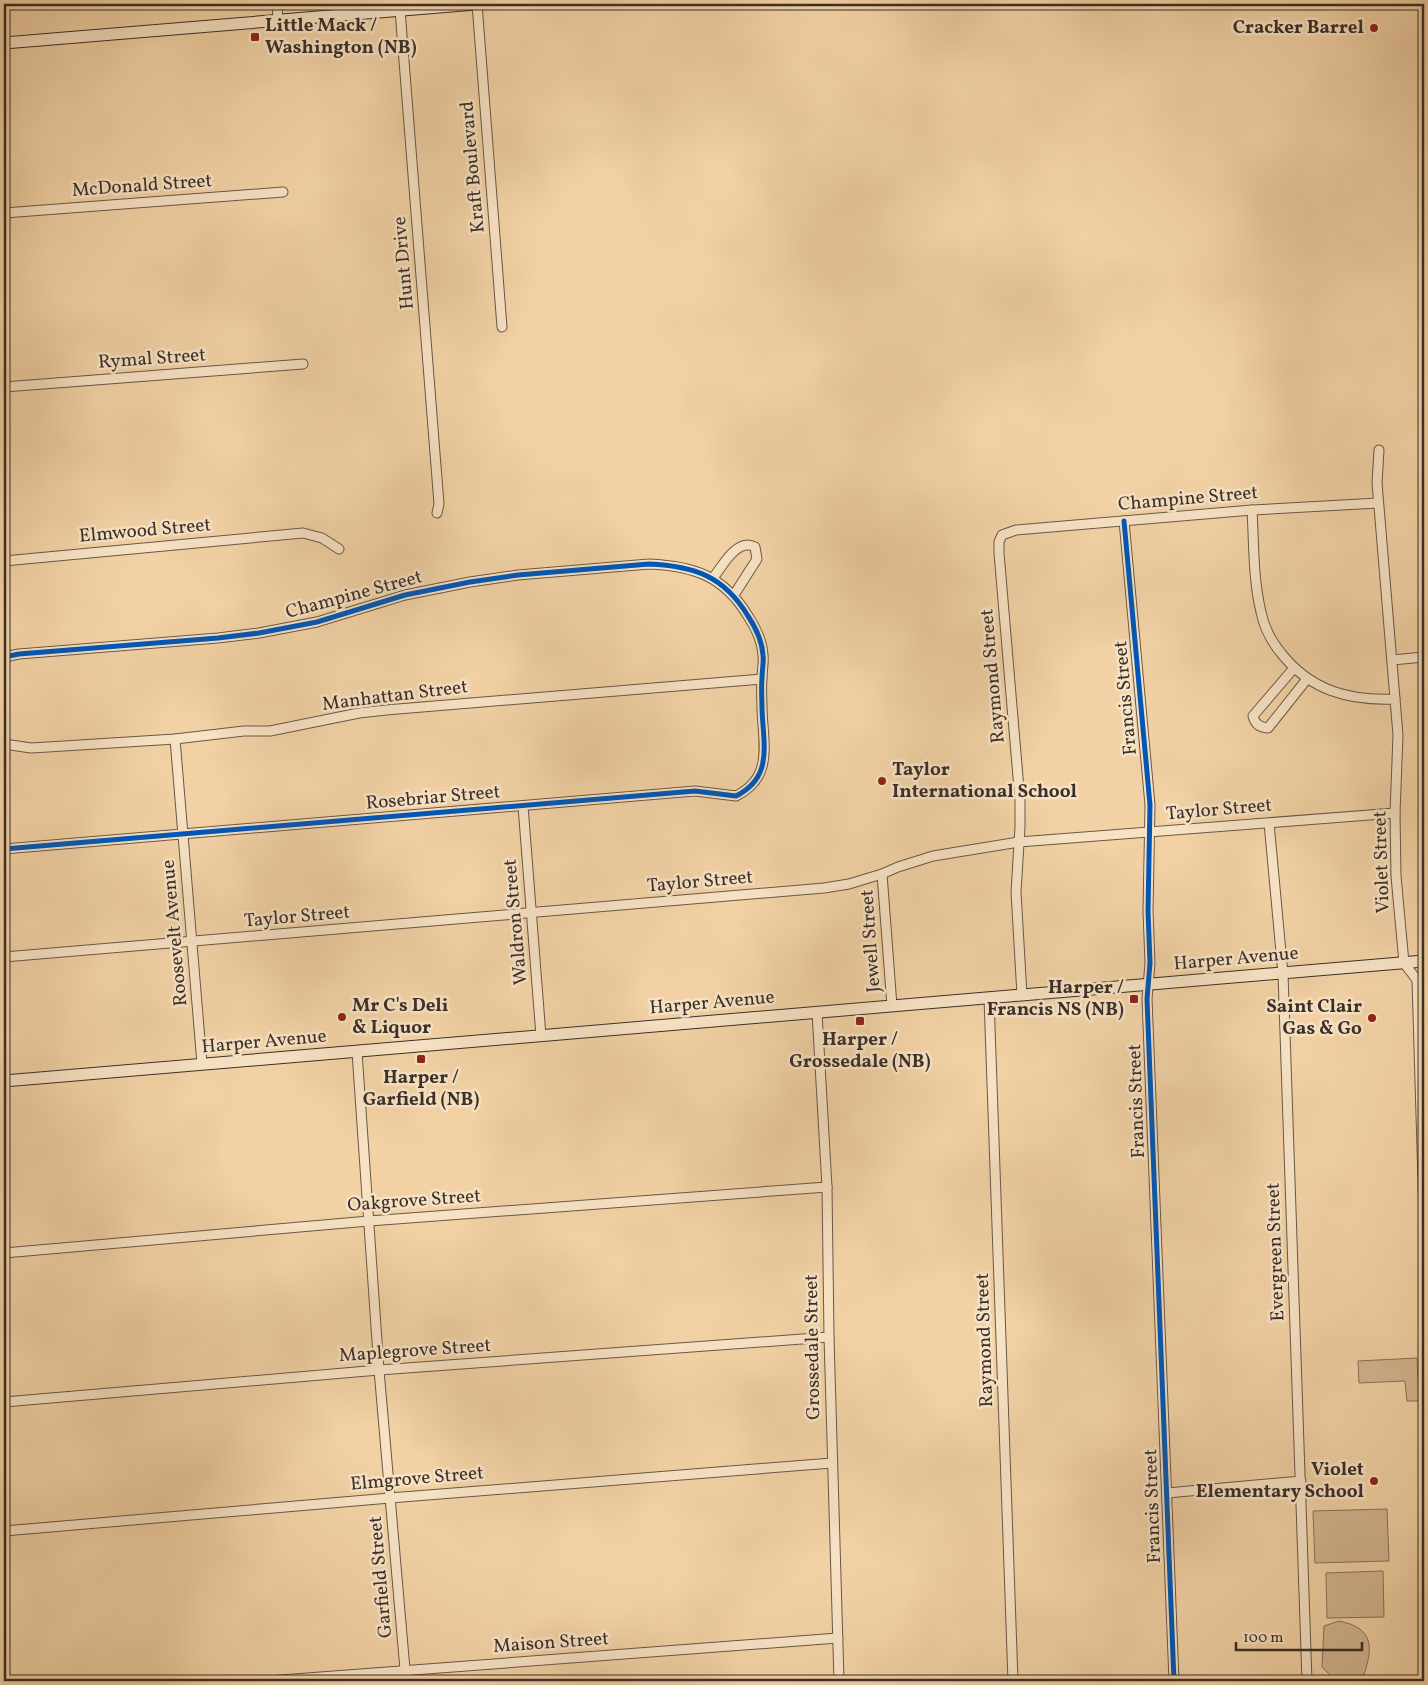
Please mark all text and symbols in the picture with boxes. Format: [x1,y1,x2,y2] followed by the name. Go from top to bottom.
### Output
[265,13,417,61] place label: Little Mack / Washington (NB)
[1233,15,1364,41] place label: Cracker Barrel
[1368,22,1380,34] marker: Cracker Barrel
[249,31,261,43] marker: Little Mack / Washington (NB)
[454,100,492,234] street label: Kraft Boulevard
[71,168,213,204] street label: McDonald Street
[387,215,421,311] street label: Hunt Drive
[97,342,207,376] street label: Rymal Street
[1117,480,1259,518] street label: Champine Street
[78,512,212,550] street label: Elmwood Street
[283,564,426,626] street label: Champine Street
[974,607,1012,744] street label: Raymond Street
[1108,639,1144,756] street label: Francis Street
[321,674,470,718] street label: Manhattan Street
[892,757,1077,805] place label: Taylor International School
[876,775,888,787] marker: Taylor International School
[365,779,502,817] street label: Rosebriar Street
[1165,792,1274,828] street label: Taylor Street
[1367,810,1397,914] street label: Violet Street
[498,857,534,986] street label: Waldron Street
[156,859,194,1007] street label: Roosevelt Avenue
[646,864,755,900] street label: Taylor Street
[854,888,888,994] street label: Jewell Street
[243,899,352,935] street label: Taylor Street
[1172,941,1300,977] street label: Harper Avenue
[987,975,1124,1023] place label: Harper / Francis NS (NB)
[648,985,776,1021] street label: Harper Avenue
[352,993,449,1041] place label: Mr C's Deli & Liquor
[1128,993,1140,1005] marker: Harper / Francis NS (NB)
[1266,994,1362,1042] place label: Saint Clair Gas & Go
[336,1011,348,1023] marker: Mr C's Deli & Liquor
[1366,1012,1378,1024] marker: Saint Clair Gas & Go
[854,1015,866,1027] marker: Harper / Grossedale (NB)
[200,1024,328,1060] street label: Harper Avenue
[789,1027,931,1075] place label: Harper / Grossedale (NB)
[1122,1043,1152,1159] street label: Francis Street
[415,1053,427,1065] marker: Harper / Garfield (NB)
[363,1065,479,1113] place label: Harper / Garfield (NB)
[1261,1182,1291,1322] street label: Evergreen Street
[346,1183,482,1219] street label: Oakgrove Street
[970,1272,1000,1408] street label: Raymond Street
[799,1274,827,1420] street label: Grossedale Street
[338,1333,492,1369] street label: Maplegrove Street
[1138,1448,1168,1564] street label: Francis Street
[1196,1457,1364,1505] place label: Violet Elementary School
[349,1460,485,1498] street label: Elmgrove Street
[1368,1475,1380,1487] marker: Violet Elementary School
[363,1515,399,1639] street label: Garfield Street
[1236,1620,1362,1652] scale bar
[492,1626,610,1660] street label: Maison Street
[1243,1628,1283,1649] text: 100 m

